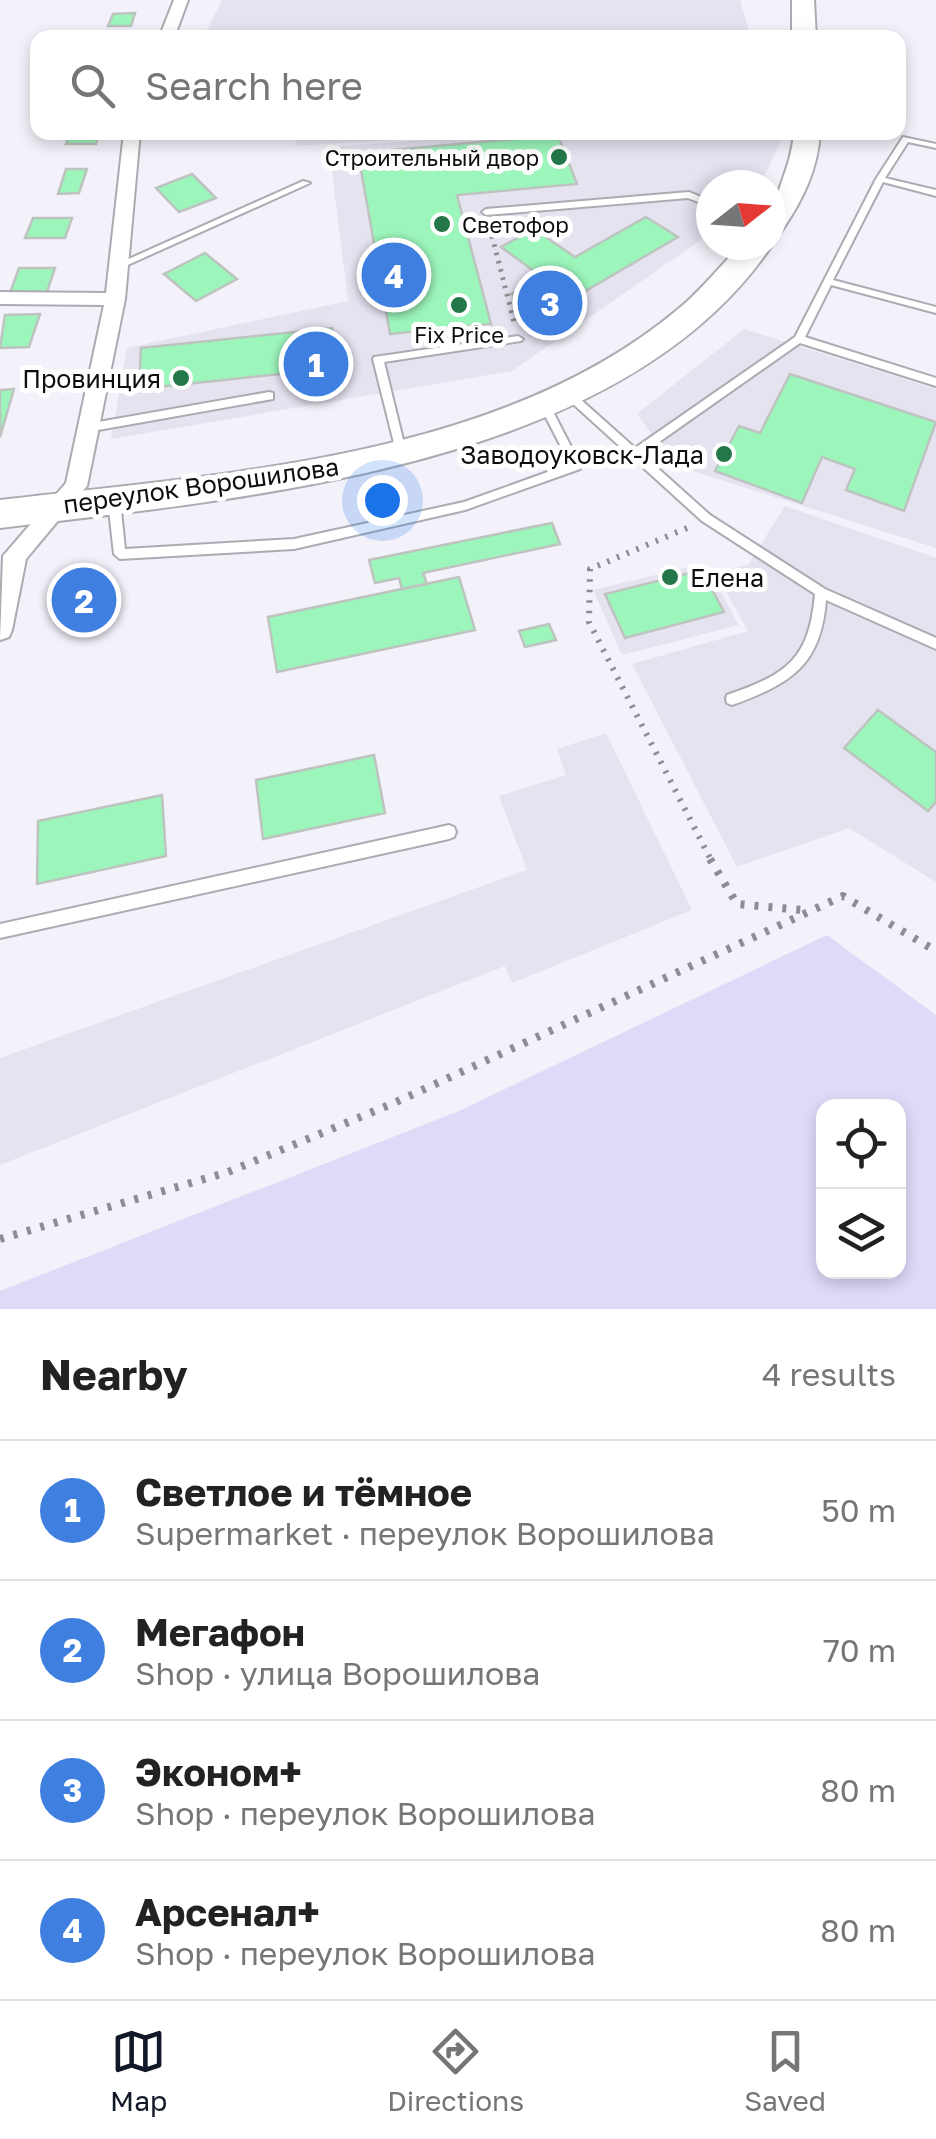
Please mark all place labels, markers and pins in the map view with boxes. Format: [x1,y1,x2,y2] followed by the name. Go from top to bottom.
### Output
[325,144,539,171] place label: Строительный двор
[548,146,570,168] marker: Строительный двор
[462,211,569,238] place label: Светофор
[431,213,453,235] marker: Светофор
[362,238,426,312] pin: 4
[518,266,582,340] pin: 3
[448,294,470,316] marker: Fix Price
[414,321,504,348] place label: Fix Price
[284,326,348,402] pin: 1
[22,363,161,394] place label: Провинция
[170,367,192,389] marker: Провинция
[460,439,704,470] place label: Заводоуковск-Лада
[713,443,735,465] marker: Заводоуковск-Лада
[52,562,116,638] pin: 2
[690,562,764,593] place label: Елена
[659,566,681,588] marker: Елена

